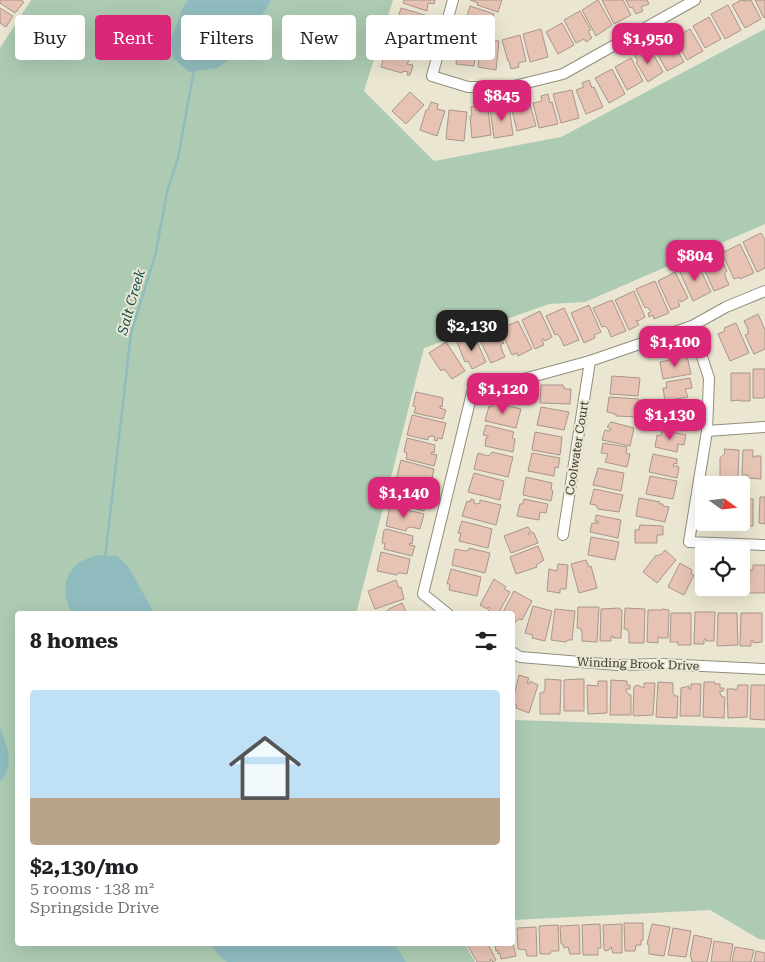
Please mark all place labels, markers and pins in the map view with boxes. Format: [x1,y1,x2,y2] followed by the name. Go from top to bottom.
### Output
[607,22,689,65] pin: $1,950
[472,80,532,122] pin: $845
[665,240,725,282] pin: $804
[431,310,513,352] pin: $2,130
[634,326,716,368] pin: $1,100
[462,372,544,415] pin: $1,120
[629,398,711,441] pin: $1,130
[363,476,445,519] pin: $1,140

